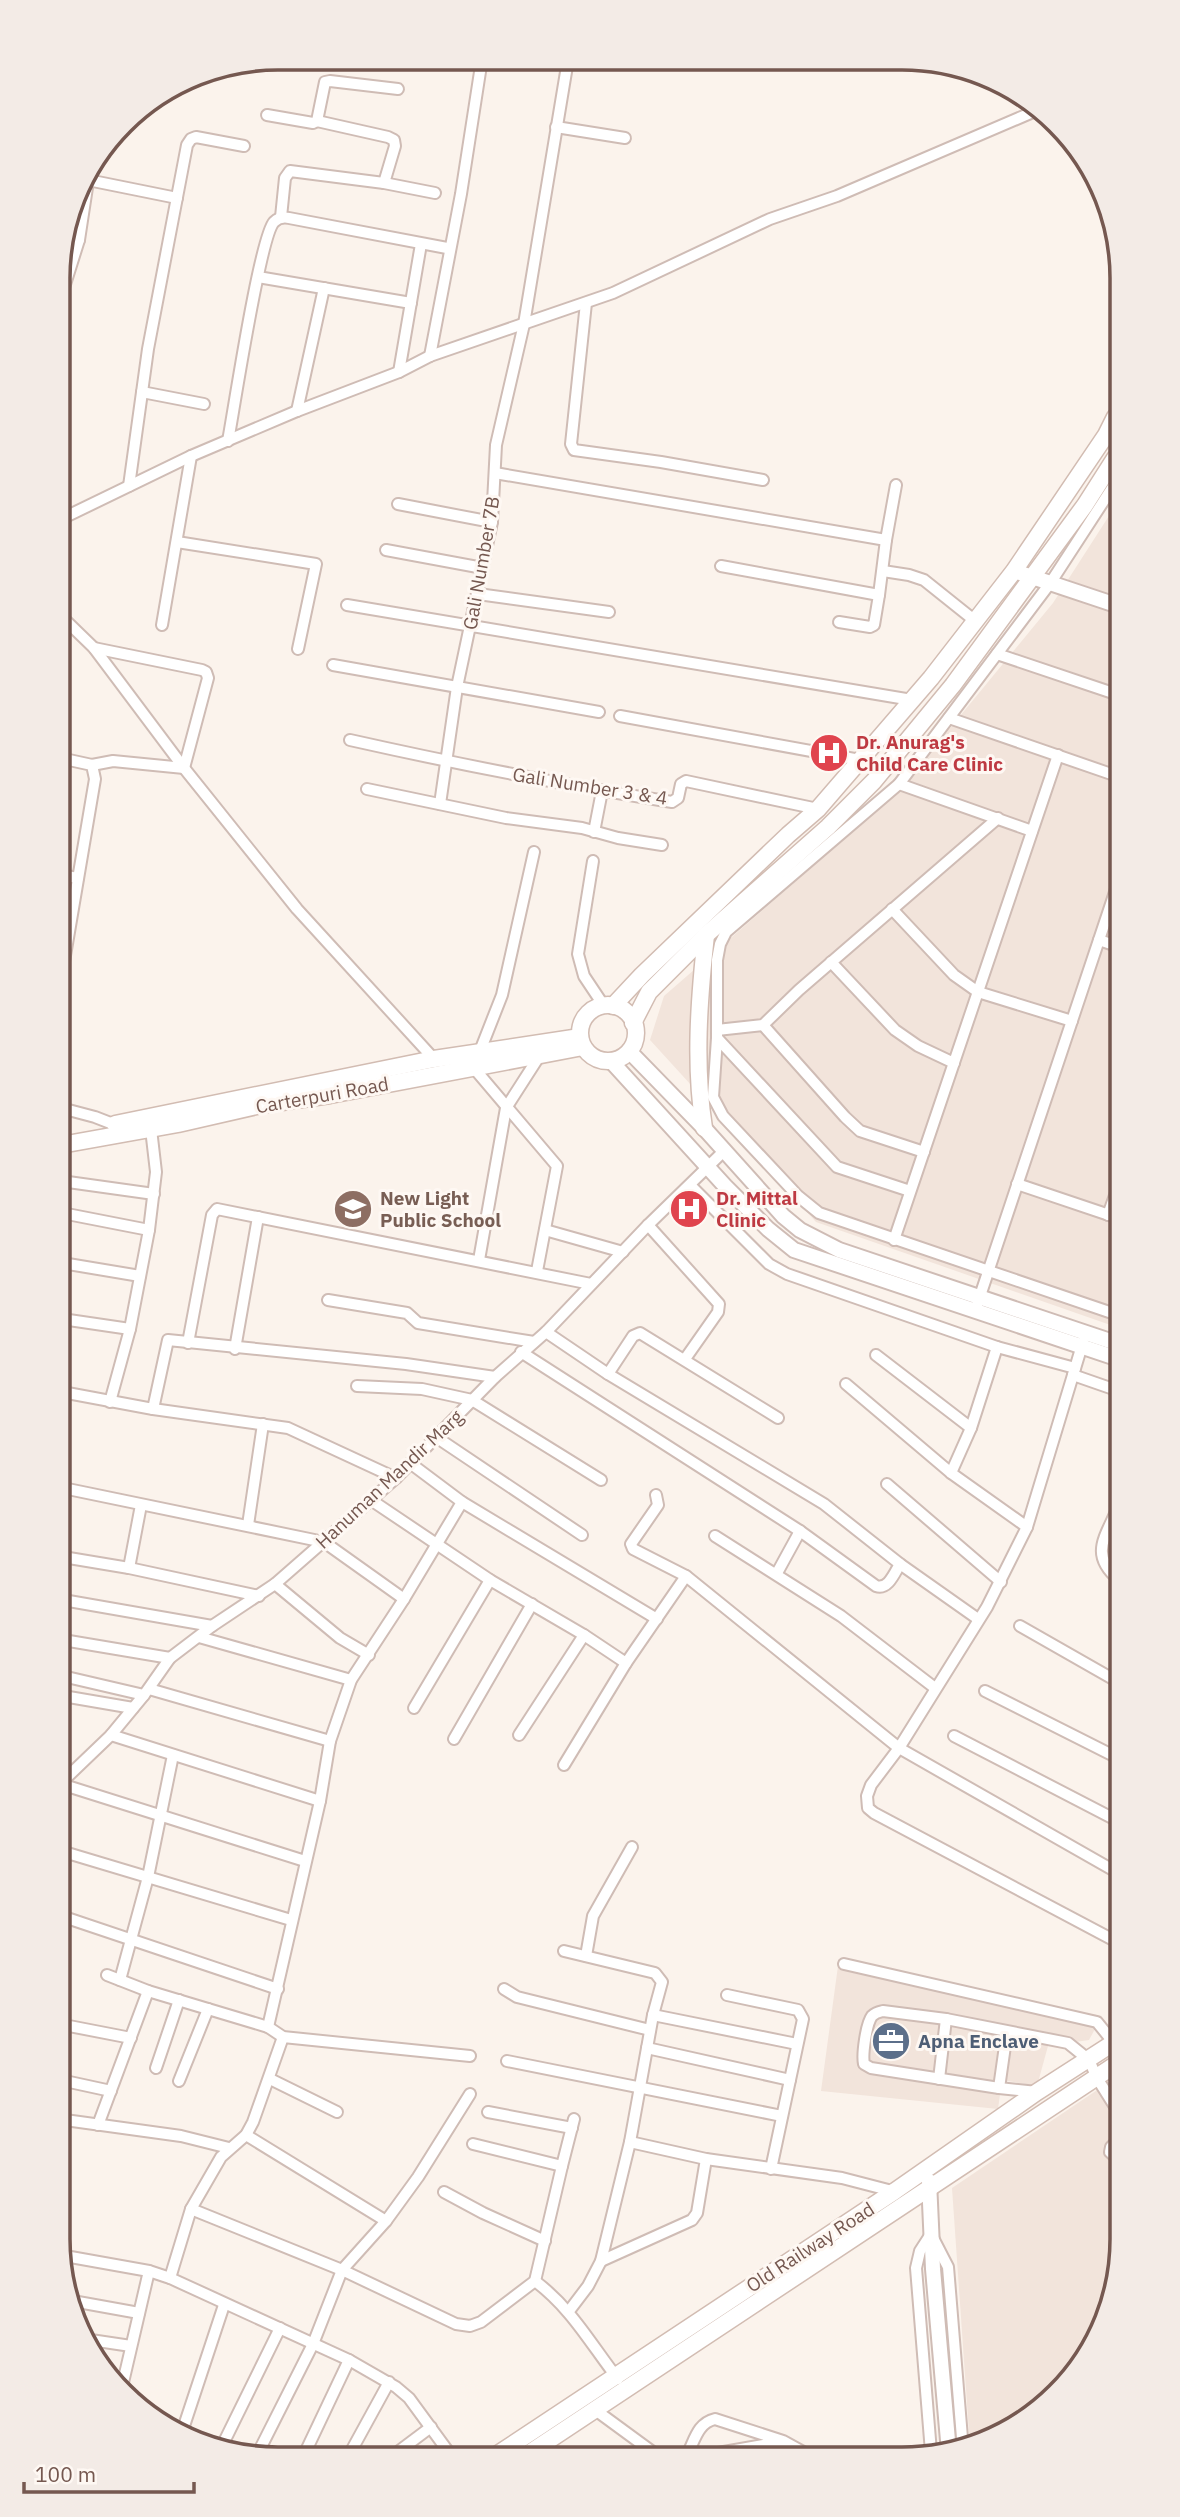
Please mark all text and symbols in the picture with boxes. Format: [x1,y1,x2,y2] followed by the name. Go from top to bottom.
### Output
[457,494,505,632] street label: Gali Number 7B
[856,730,1003,776] place label: Dr. Anurag's Child Care Clinic
[808,732,850,774] hospital icon: Dr. Anurag's Child Care Clinic
[511,762,669,810] street label: Gali Number 3 & 4
[254,1071,390,1119] street label: Carterpuri Road
[380,1186,501,1232] place label: New Light Public School
[716,1186,798,1232] place label: Dr. Mittal Clinic
[332,1188,374,1230] school or university icon: New Light Public School
[668,1188,710,1230] hospital icon: Dr. Mittal Clinic
[310,1404,468,1554] street label: Hanuman Mandir Marg
[870,2020,912,2062] office icon: Apna Enclave
[918,2029,1039,2053] place label: Apna Enclave
[741,2197,879,2297] street label: Old Railway Road
[24,2450,194,2494] scale bar
[35,2460,96,2488] text: 100 m

